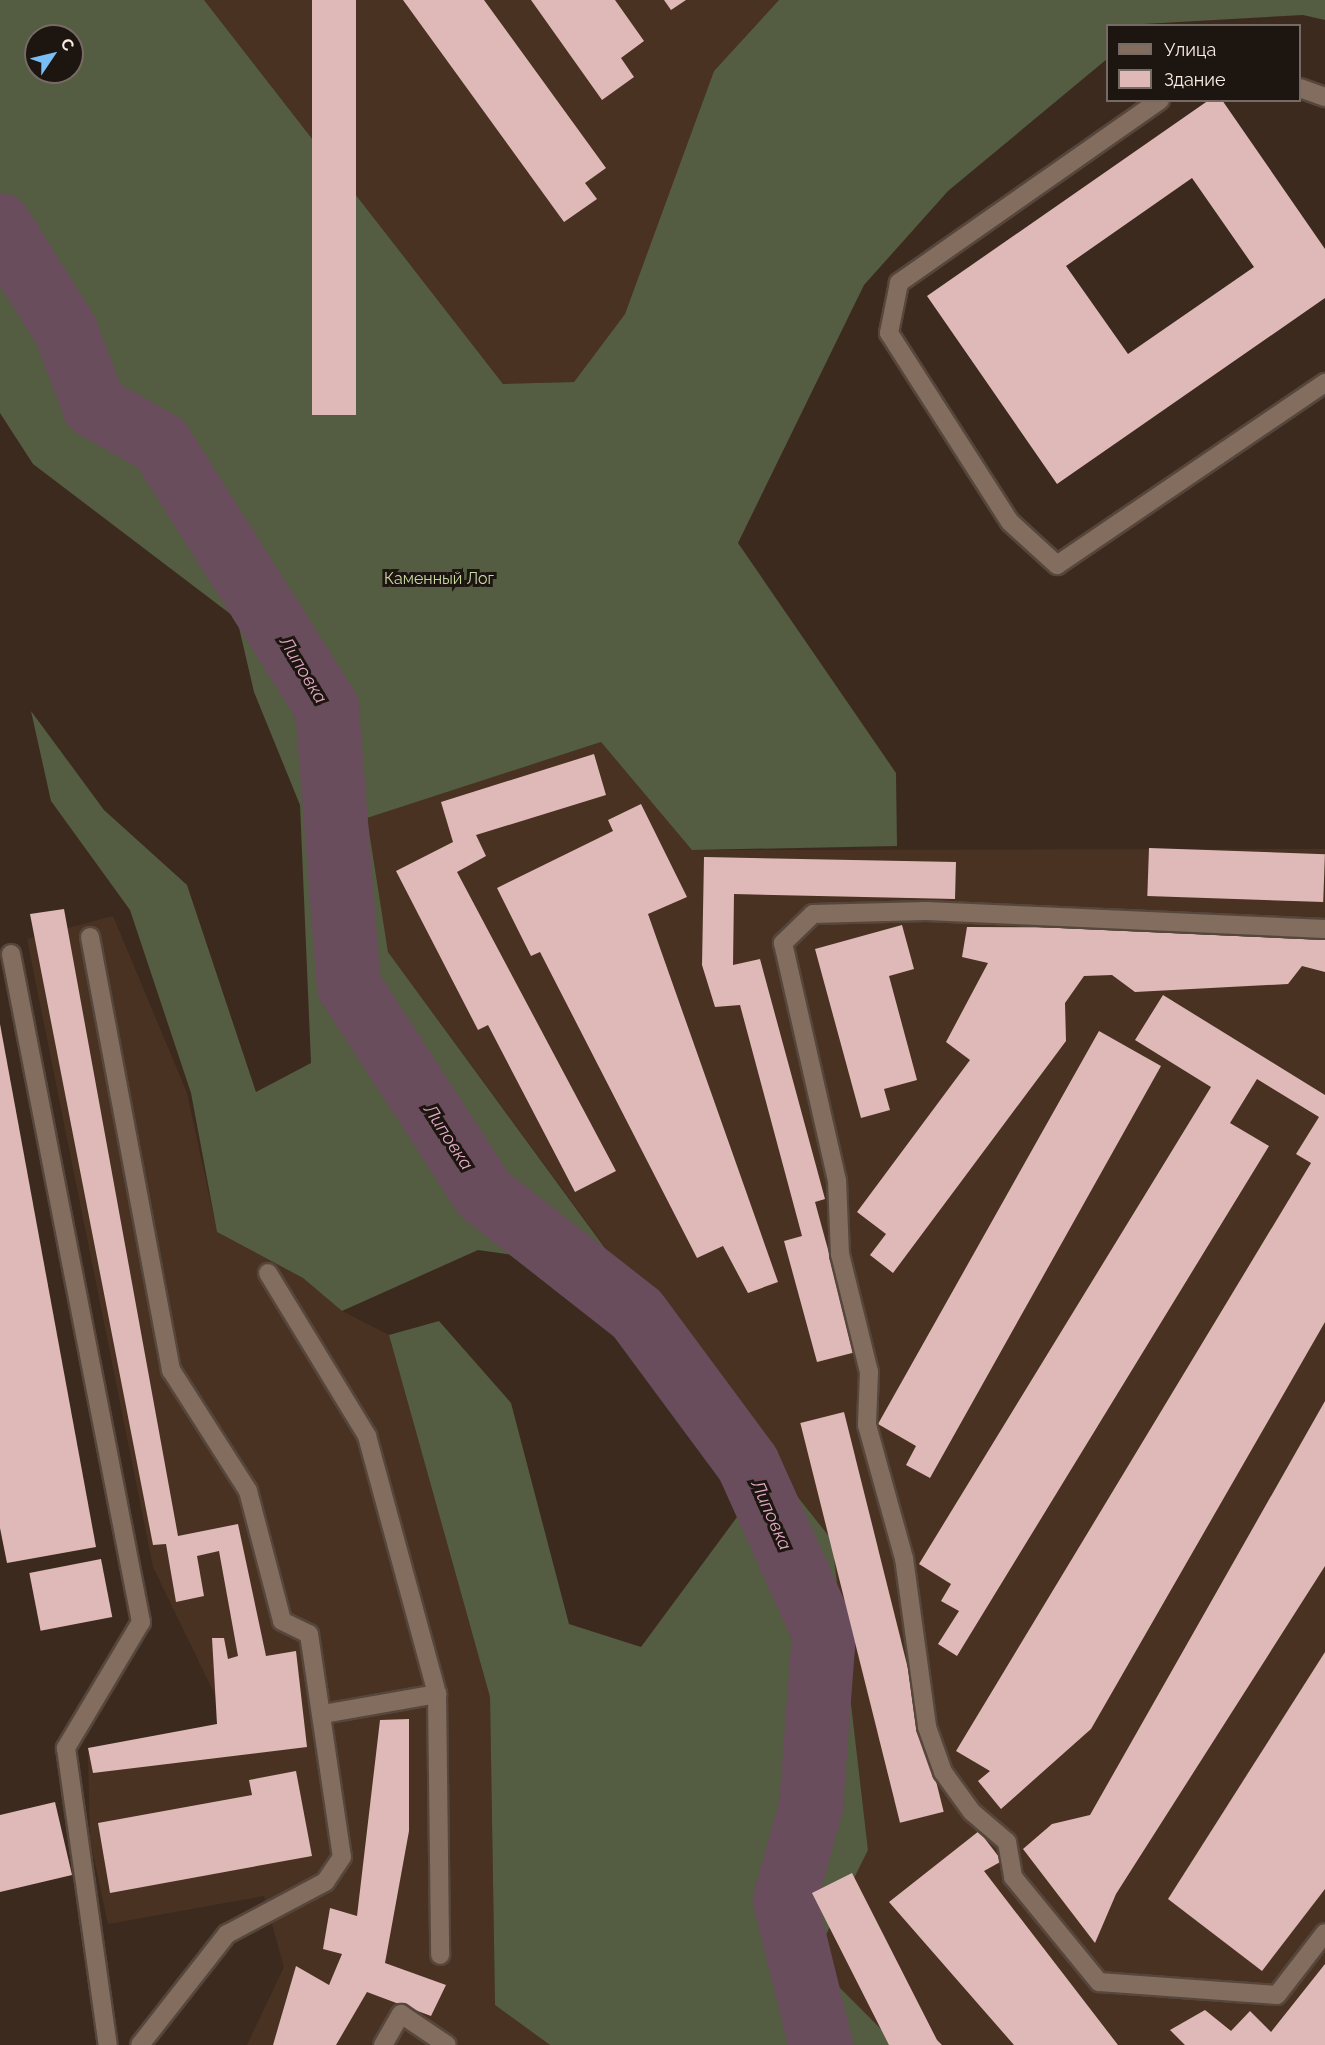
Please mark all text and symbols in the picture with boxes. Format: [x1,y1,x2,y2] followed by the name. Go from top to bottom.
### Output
[24,24,84,84] north arrow
[1106,24,1301,102] legend
[57,35,78,54] text: С
[1164,39,1216,60] text: Улица
[1164,69,1226,90] text: Здание
[384,569,494,589] park label: Каменный Лог
[275,633,331,707] water label: Липовка
[419,1100,477,1174] water label: Липовка
[746,1477,796,1553] water label: Липовка

